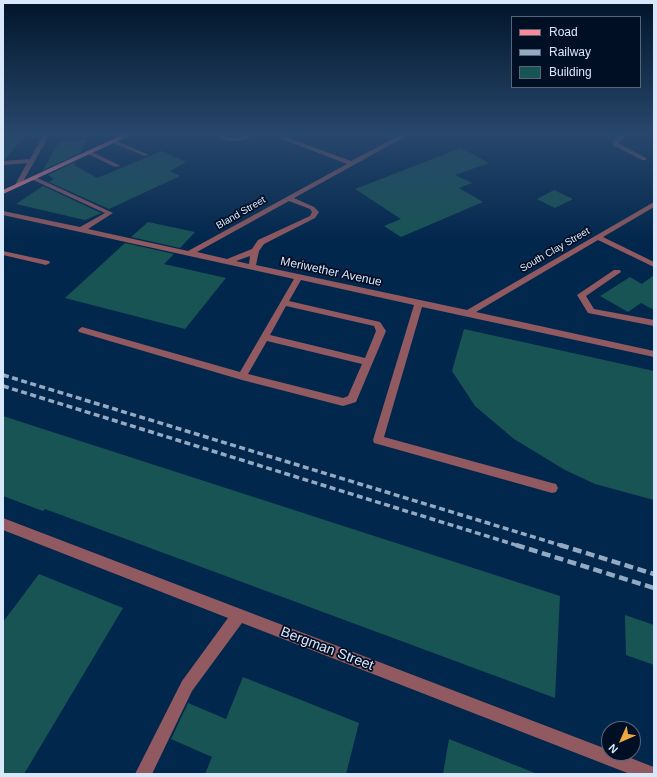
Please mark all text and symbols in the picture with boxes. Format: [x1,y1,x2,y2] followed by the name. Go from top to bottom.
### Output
[511,16,641,88] legend
[549,25,578,39] text: Road
[549,45,591,59] text: Railway
[549,65,592,79] text: Building
[214,194,268,232] street label: Bland Street
[518,225,592,275] street label: South Clay Street
[279,254,383,290] street label: Meriwether Avenue
[278,624,376,674] street label: Bergman Street
[601,721,641,761] north arrow
[606,742,620,756] text: N

